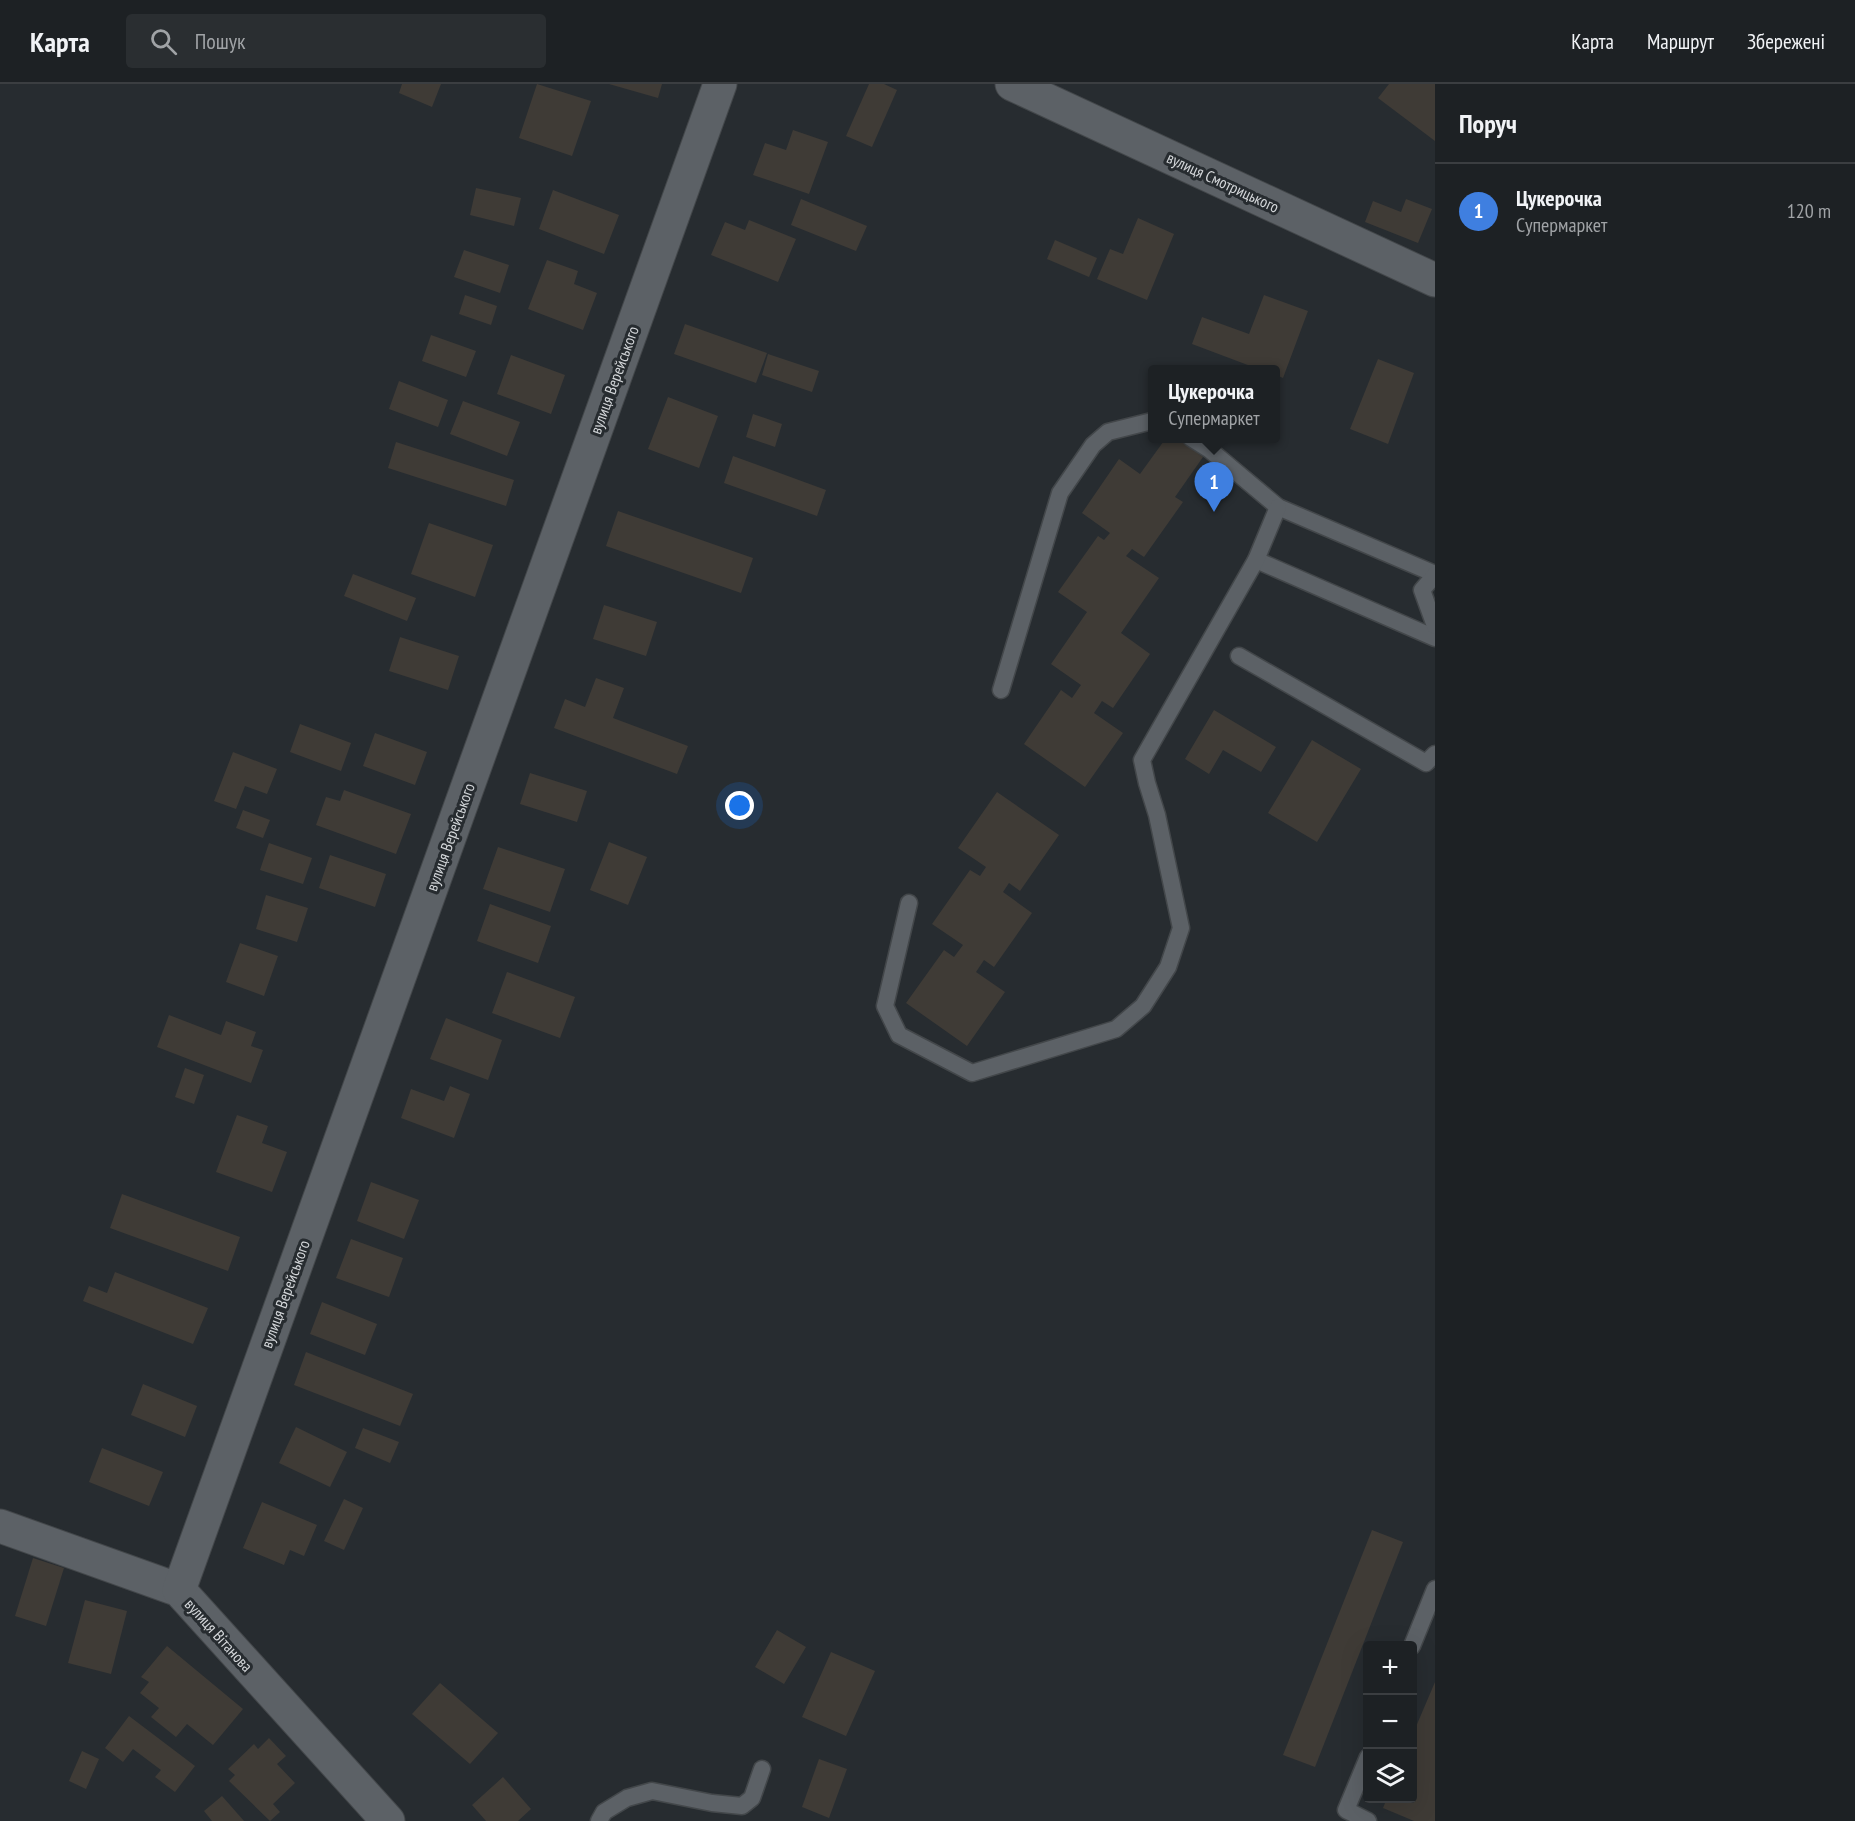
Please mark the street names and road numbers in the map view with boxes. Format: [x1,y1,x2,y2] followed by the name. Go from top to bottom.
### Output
[1164,147,1282,217] street label: вулиця Смотрицького
[585,323,643,437] street label: вулиця Верейського
[421,780,479,894] street label: вулиця Верейського
[256,1237,314,1351] street label: вулиця Верейського
[181,1594,257,1676] street label: вулиця Вітанова

